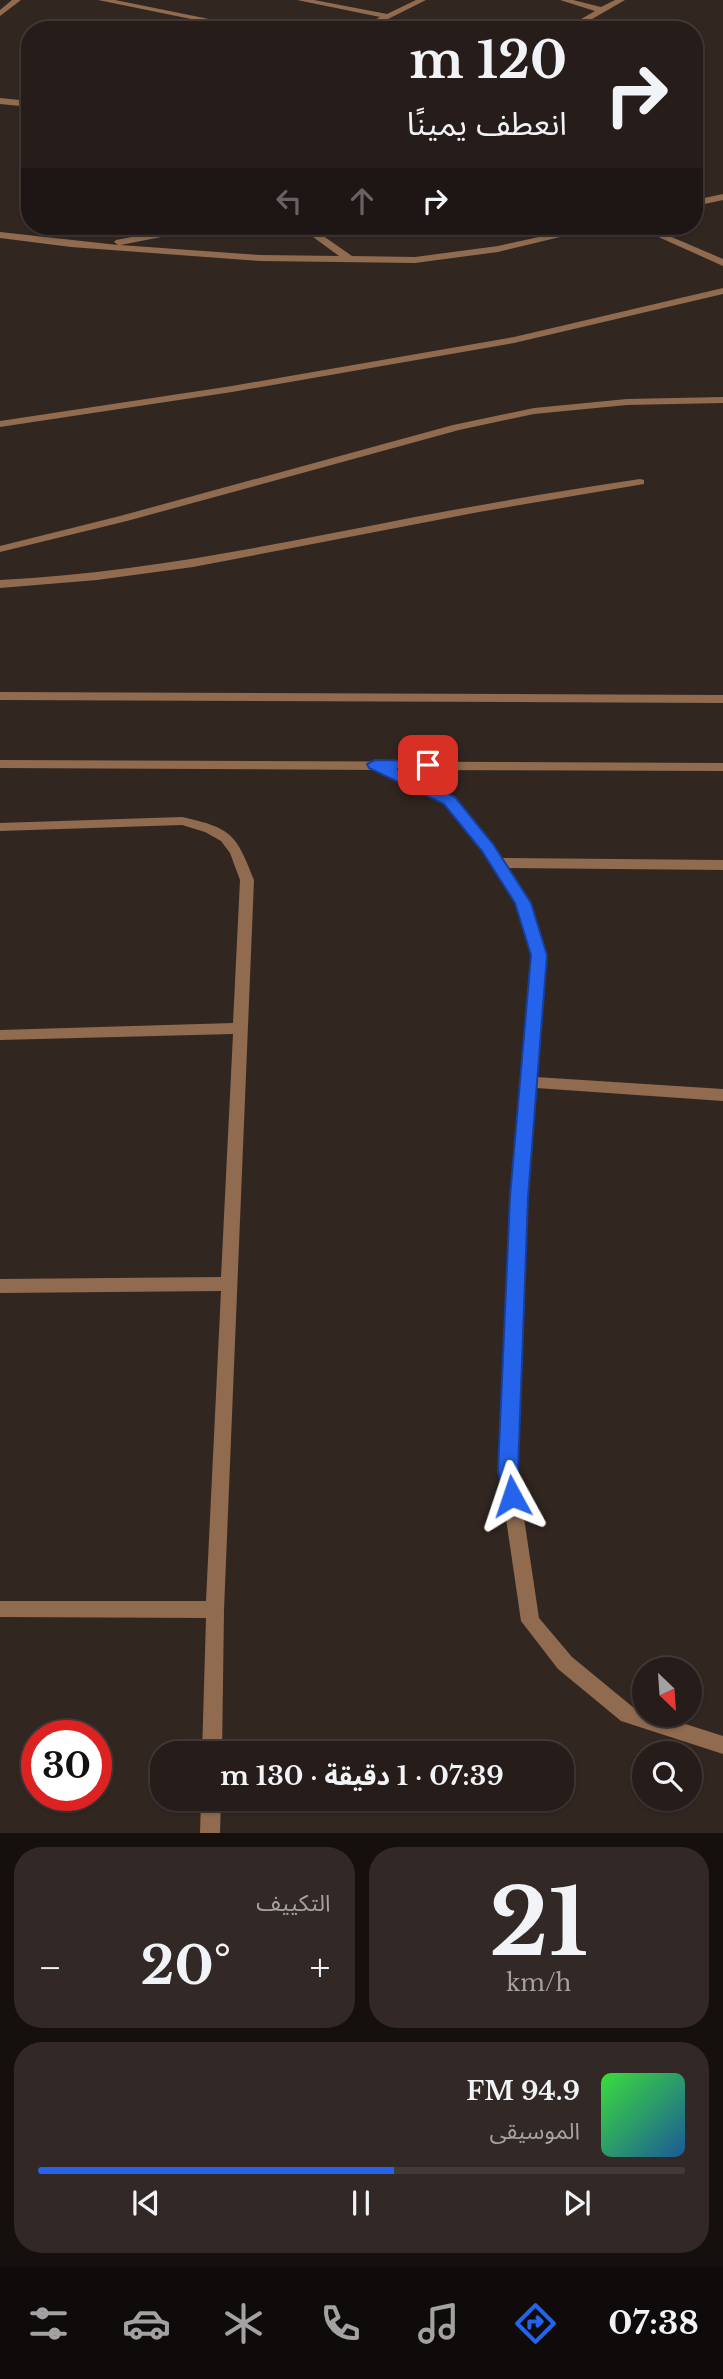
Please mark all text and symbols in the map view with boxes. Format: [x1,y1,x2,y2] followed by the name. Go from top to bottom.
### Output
[409,30,567,91] text: 120 m
[591,49,682,140] icon: right
[407,104,567,144] text: انعطف يمينًا
[270,182,308,220] icon: left
[343,182,381,220] icon: ahead
[416,182,454,220] icon: right
[398,735,458,795] pin
[409,746,447,784] icon: arrive
[475,1459,549,1533] position arrow
[632,1657,702,1727] north arrow
[632,1657,702,1811] map controls
[21,1720,112,1811] speed limit sign: 30
[632,1741,702,1811] button: search
[220,1760,504,1792] text: 07:39 · 1 دقيقة · 130 m
[489,1867,588,1980] text: 21
[256,1889,331,1917] text: التكييف
[141,1934,231,1998] text: 20°
[38,1944,62,1991] text: −
[310,1944,330,1991] text: +
[506,1969,571,1997] text: km/h
[466,2075,580,2107] text: 94.9 FM
[489,2117,580,2145] text: الموسيقى
[127,2184,165,2222] icon: previous
[342,2184,380,2222] icon: pause
[558,2184,596,2222] icon: next
[24,2299,73,2348] icon: filters
[122,2299,171,2348] icon: car
[219,2299,268,2348] icon: climate
[316,2299,365,2348] icon: phone
[414,2299,463,2348] icon: music
[511,2299,560,2348] icon: directions
[608,2303,699,2343] text: 07:38

